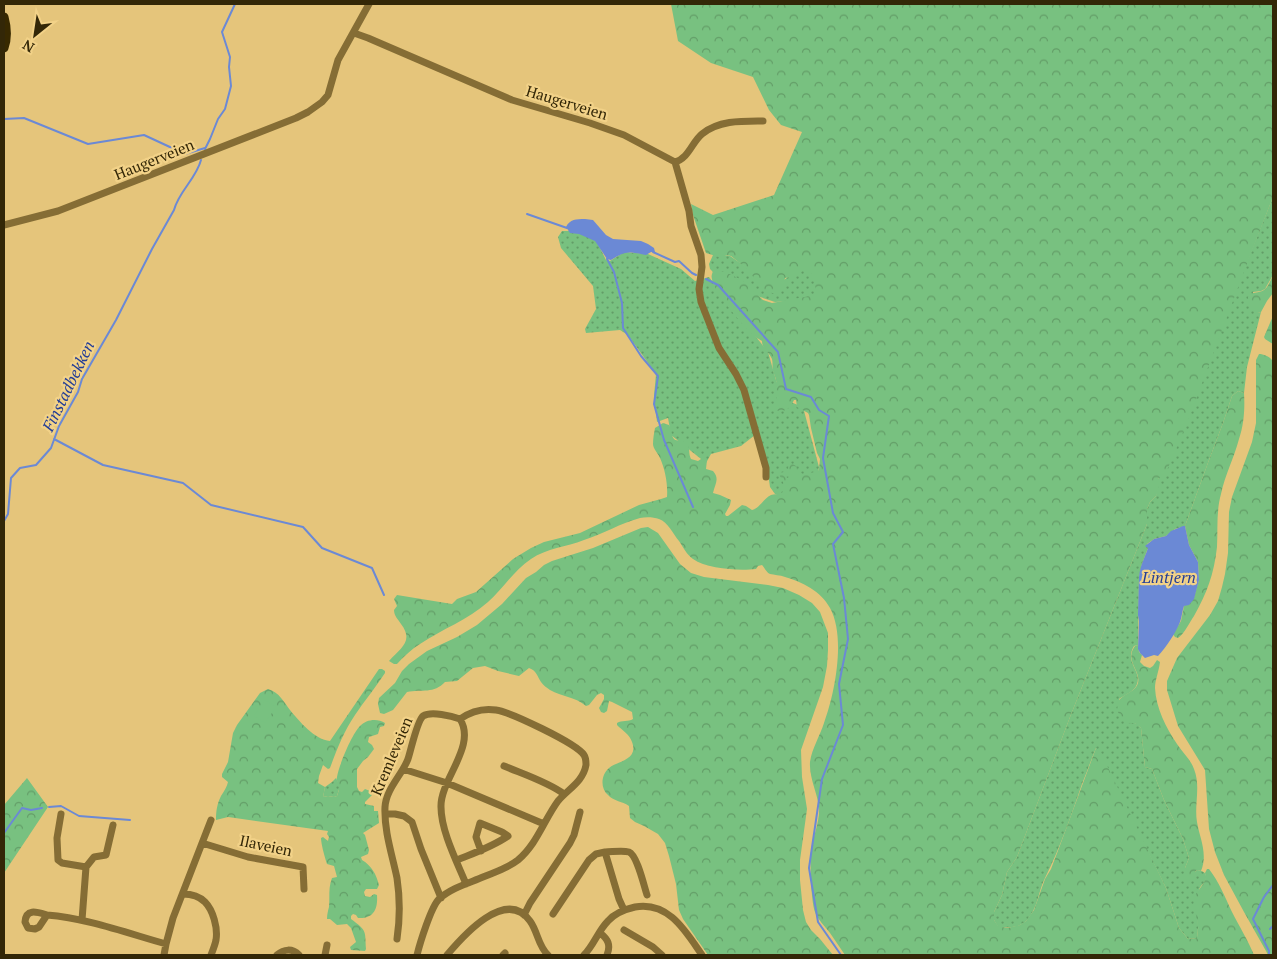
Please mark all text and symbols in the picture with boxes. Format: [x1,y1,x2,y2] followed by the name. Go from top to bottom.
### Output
[10,10,60,60] north arrow
[19,36,38,58] text: N
[524,80,610,124] street label: Haugerveien
[111,134,197,184] street label: Haugerveien
[36,337,99,436] water label: Finstadbekken
[1141,566,1196,588] water label: Lintjern
[365,714,417,798] street label: Kremleveien
[238,830,294,860] street label: Ilaveien

